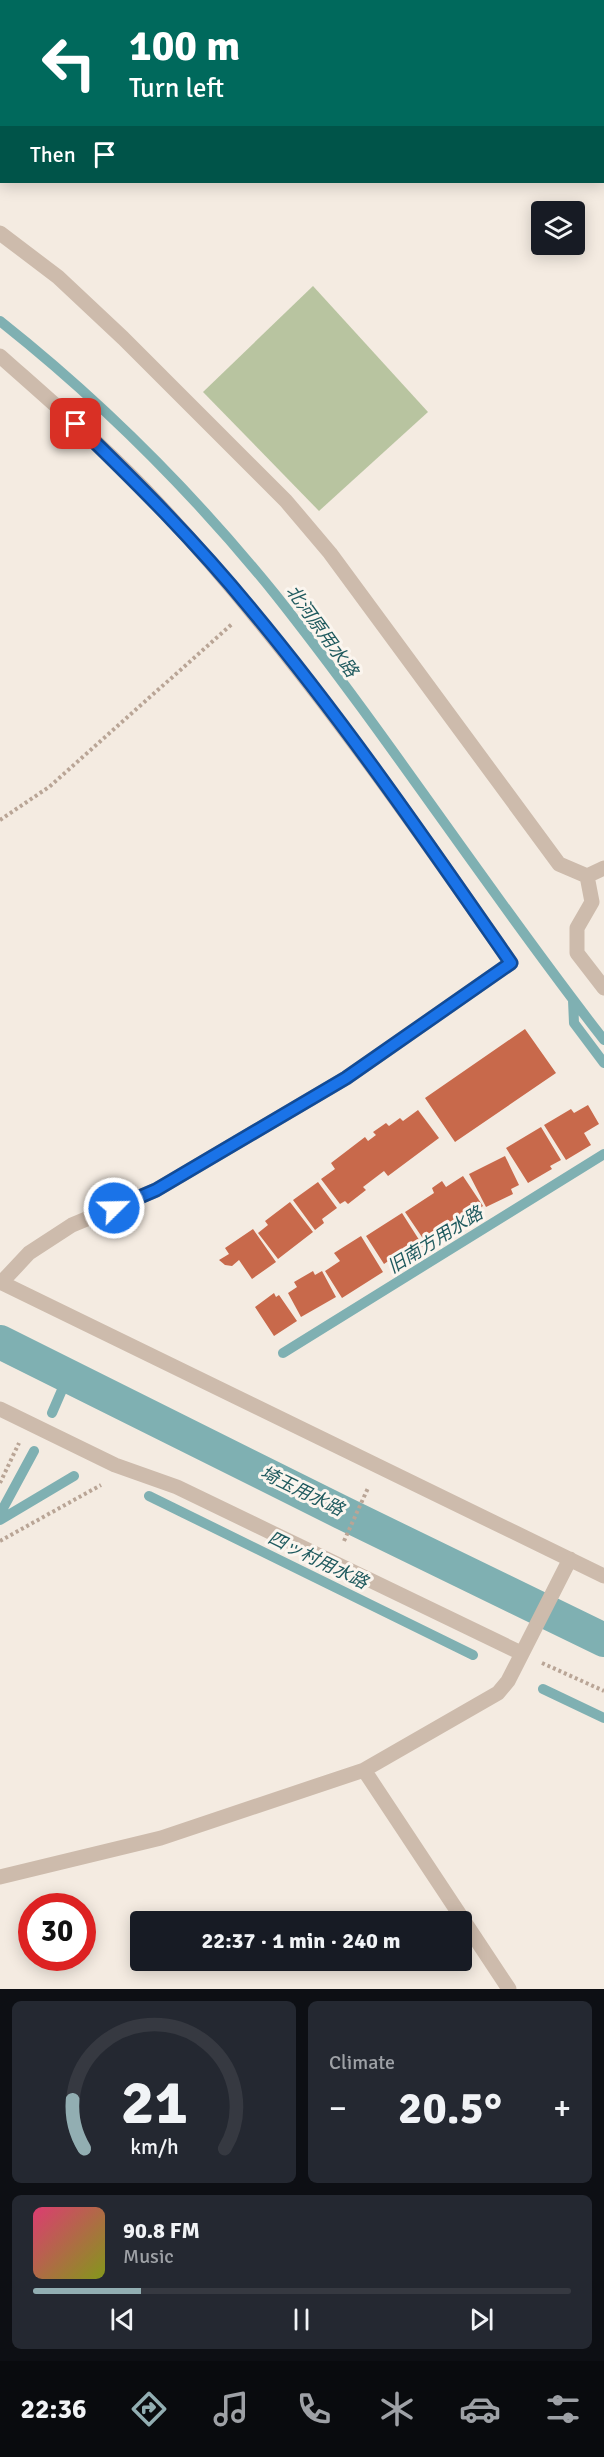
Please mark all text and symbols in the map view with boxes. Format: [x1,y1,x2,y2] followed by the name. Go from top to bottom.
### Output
[129,21,240,72] text: 100 m
[30,24,108,102] icon: left
[129,72,224,105] text: Turn left
[88,138,121,171] icon: arrive
[30,141,76,168] text: Then
[531,201,585,255] map controls
[531,201,585,255] button: layers
[50,398,101,449] pin
[59,407,92,440] icon: arrive
[281,581,364,683] water label: 北河原用水路
[82,1176,146,1240] position arrow
[383,1201,488,1278] water label: 旧南方用水路
[257,1461,349,1521] water label: 埼玉用水路
[265,1526,373,1594] water label: 四ッ村用水路
[18,1893,96,1971] speed limit sign: 30
[201,1927,401,1954] text: 22:37 · 1 min · 240 m
[329,2050,395,2075] text: Climate
[120,2064,188,2141] text: 21
[398,2081,502,2136] text: 20.5°
[329,2088,347,2129] text: −
[553,2088,571,2129] text: +
[130,2134,178,2160] text: km/h
[123,2217,200,2244] text: 90.8 FM
[123,2244,174,2269] text: Music
[106,2303,139,2336] icon: previous
[285,2303,318,2336] icon: pause
[465,2303,498,2336] icon: next
[128,2388,170,2430] icon: directions
[210,2388,252,2430] icon: music
[293,2388,335,2430] icon: phone
[376,2388,418,2430] icon: climate
[459,2388,501,2430] icon: car
[542,2388,584,2430] icon: filters
[20,2393,87,2426] text: 22:36

